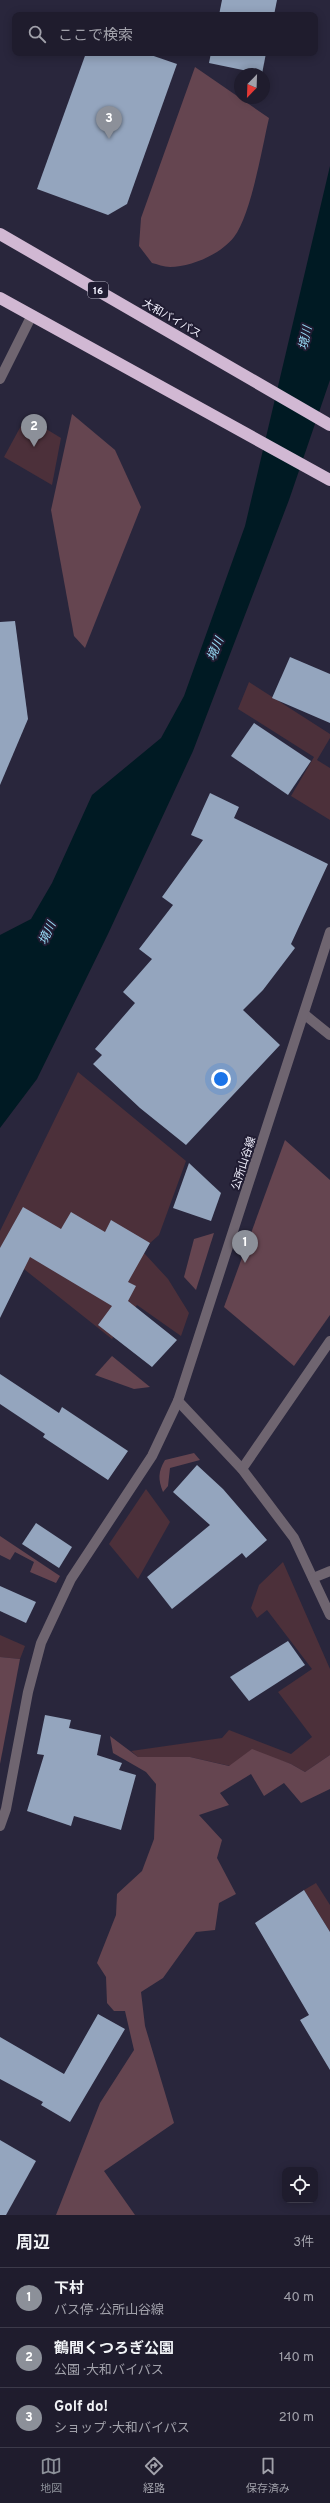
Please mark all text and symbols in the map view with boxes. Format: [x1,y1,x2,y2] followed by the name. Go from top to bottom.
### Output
[12,12,318,56] search box
[26,23,48,45] icon: search
[58,27,133,46] text: ここで検索
[234,68,270,104] north arrow
[96,106,122,139] pin: 3
[88,282,108,298] road number: 16
[140,296,203,341] street label: 大和バイパス
[296,323,317,352] water label: 境川
[21,414,47,447] pin: 2
[204,633,229,664] water label: 境川
[36,917,61,948] water label: 境川
[211,1069,231,1089] your location
[229,1135,259,1192] street label: 公所山谷線
[232,1230,258,1263] pin: 1
[282,2167,318,2203] map controls
[282,2167,318,2203] button: locate
[16,2233,50,2255] text: 周辺
[293,2235,314,2251] text: 3件
[54,2280,84,2299] text: 下村
[26,2290,32,2306] text: 1
[284,2290,314,2306] text: 40 m
[54,2303,164,2319] text: バス停 · 公所山谷線
[54,2340,174,2359] text: 鶴間くつろぎ公園
[25,2350,33,2366] text: 2
[279,2350,314,2366] text: 140 m
[54,2363,164,2379] text: 公園 · 大和バイパス
[54,2398,108,2417] text: Golf do!
[25,2410,33,2426] text: 3
[279,2410,314,2426] text: 210 m
[54,2421,190,2437] text: ショップ · 大和バイパス
[40,2455,62,2496] tab: 地図
[143,2455,165,2496] tab: 経路
[246,2455,290,2496] tab: 保存済み

